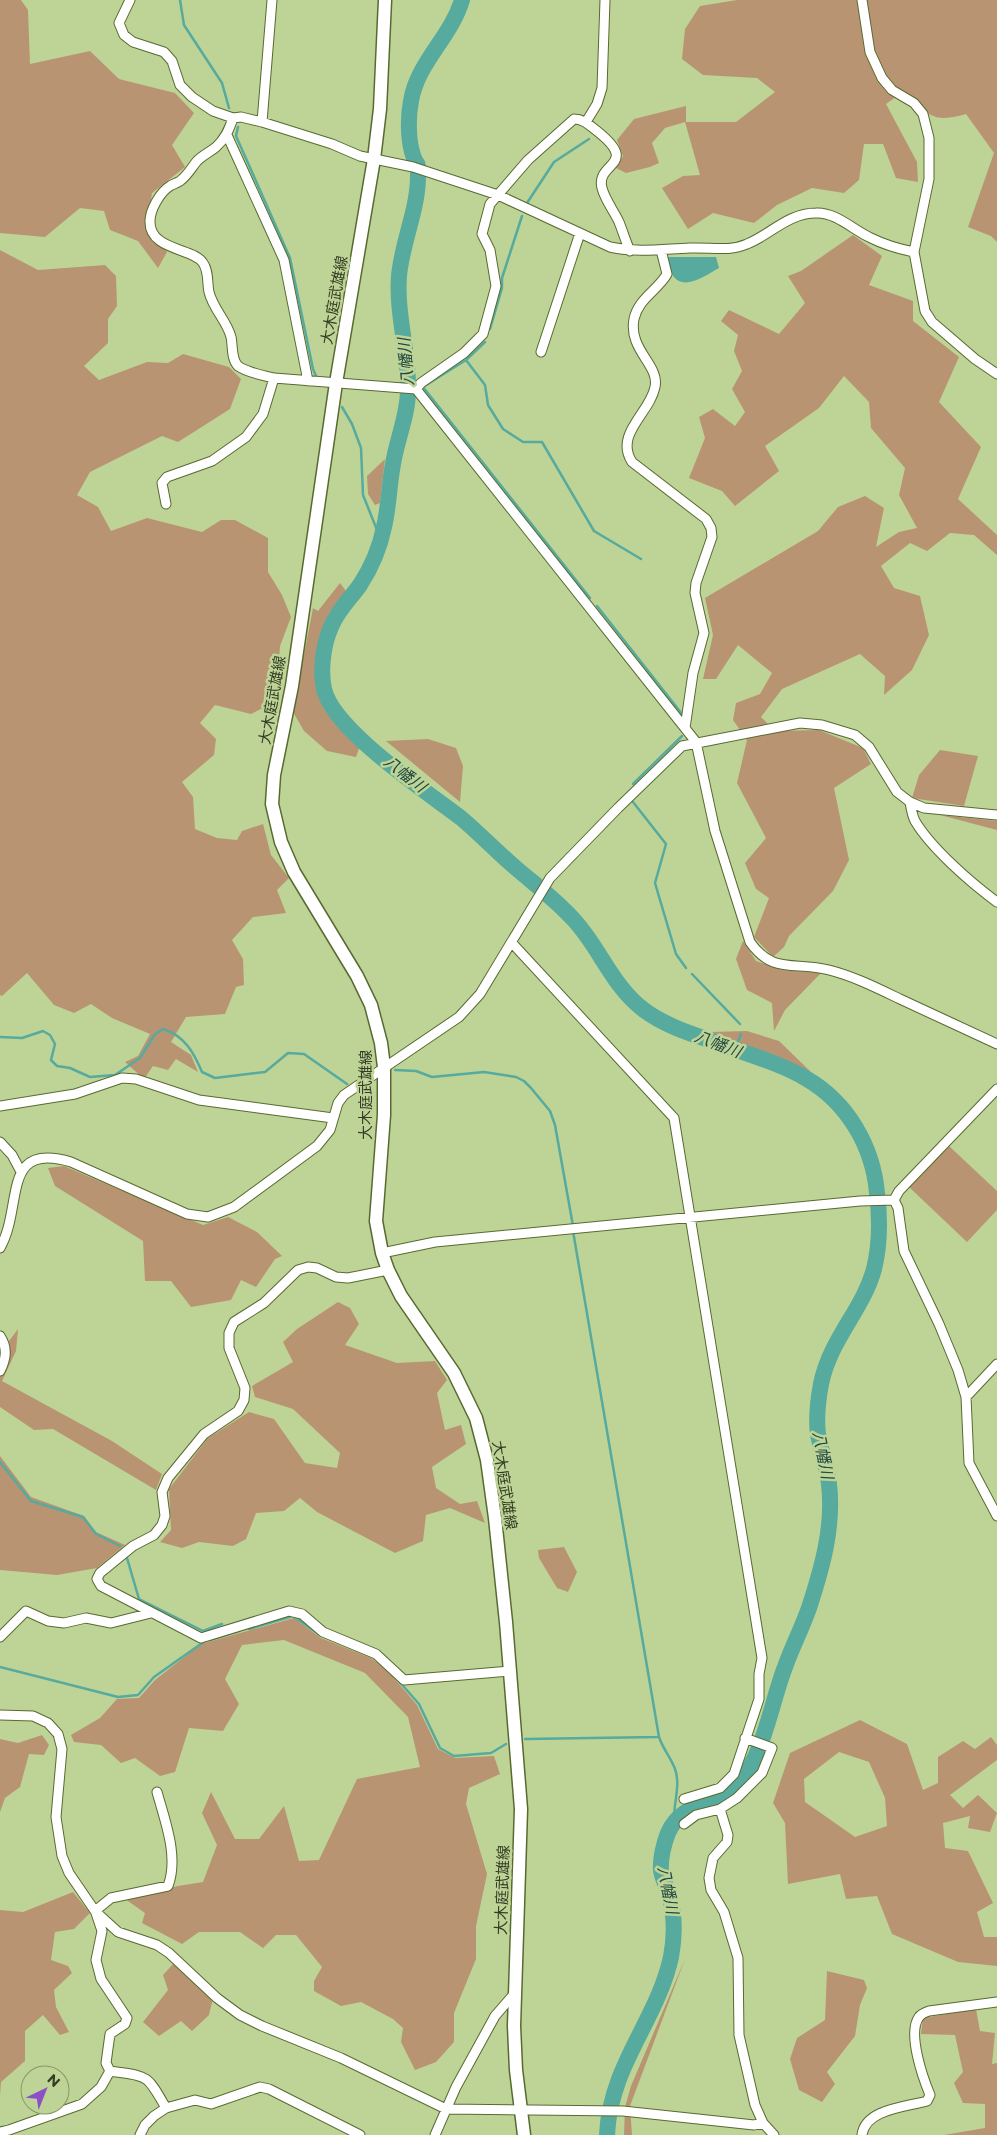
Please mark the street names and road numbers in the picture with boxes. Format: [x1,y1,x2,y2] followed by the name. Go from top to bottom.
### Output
[317,254,351,346] street label: 大木庭武雄線
[255,654,289,746] street label: 大木庭武雄線
[356,1050,375,1140] street label: 大木庭武雄線
[489,1439,521,1531] street label: 大木庭武雄線
[491,1845,513,1935] street label: 大木庭武雄線

